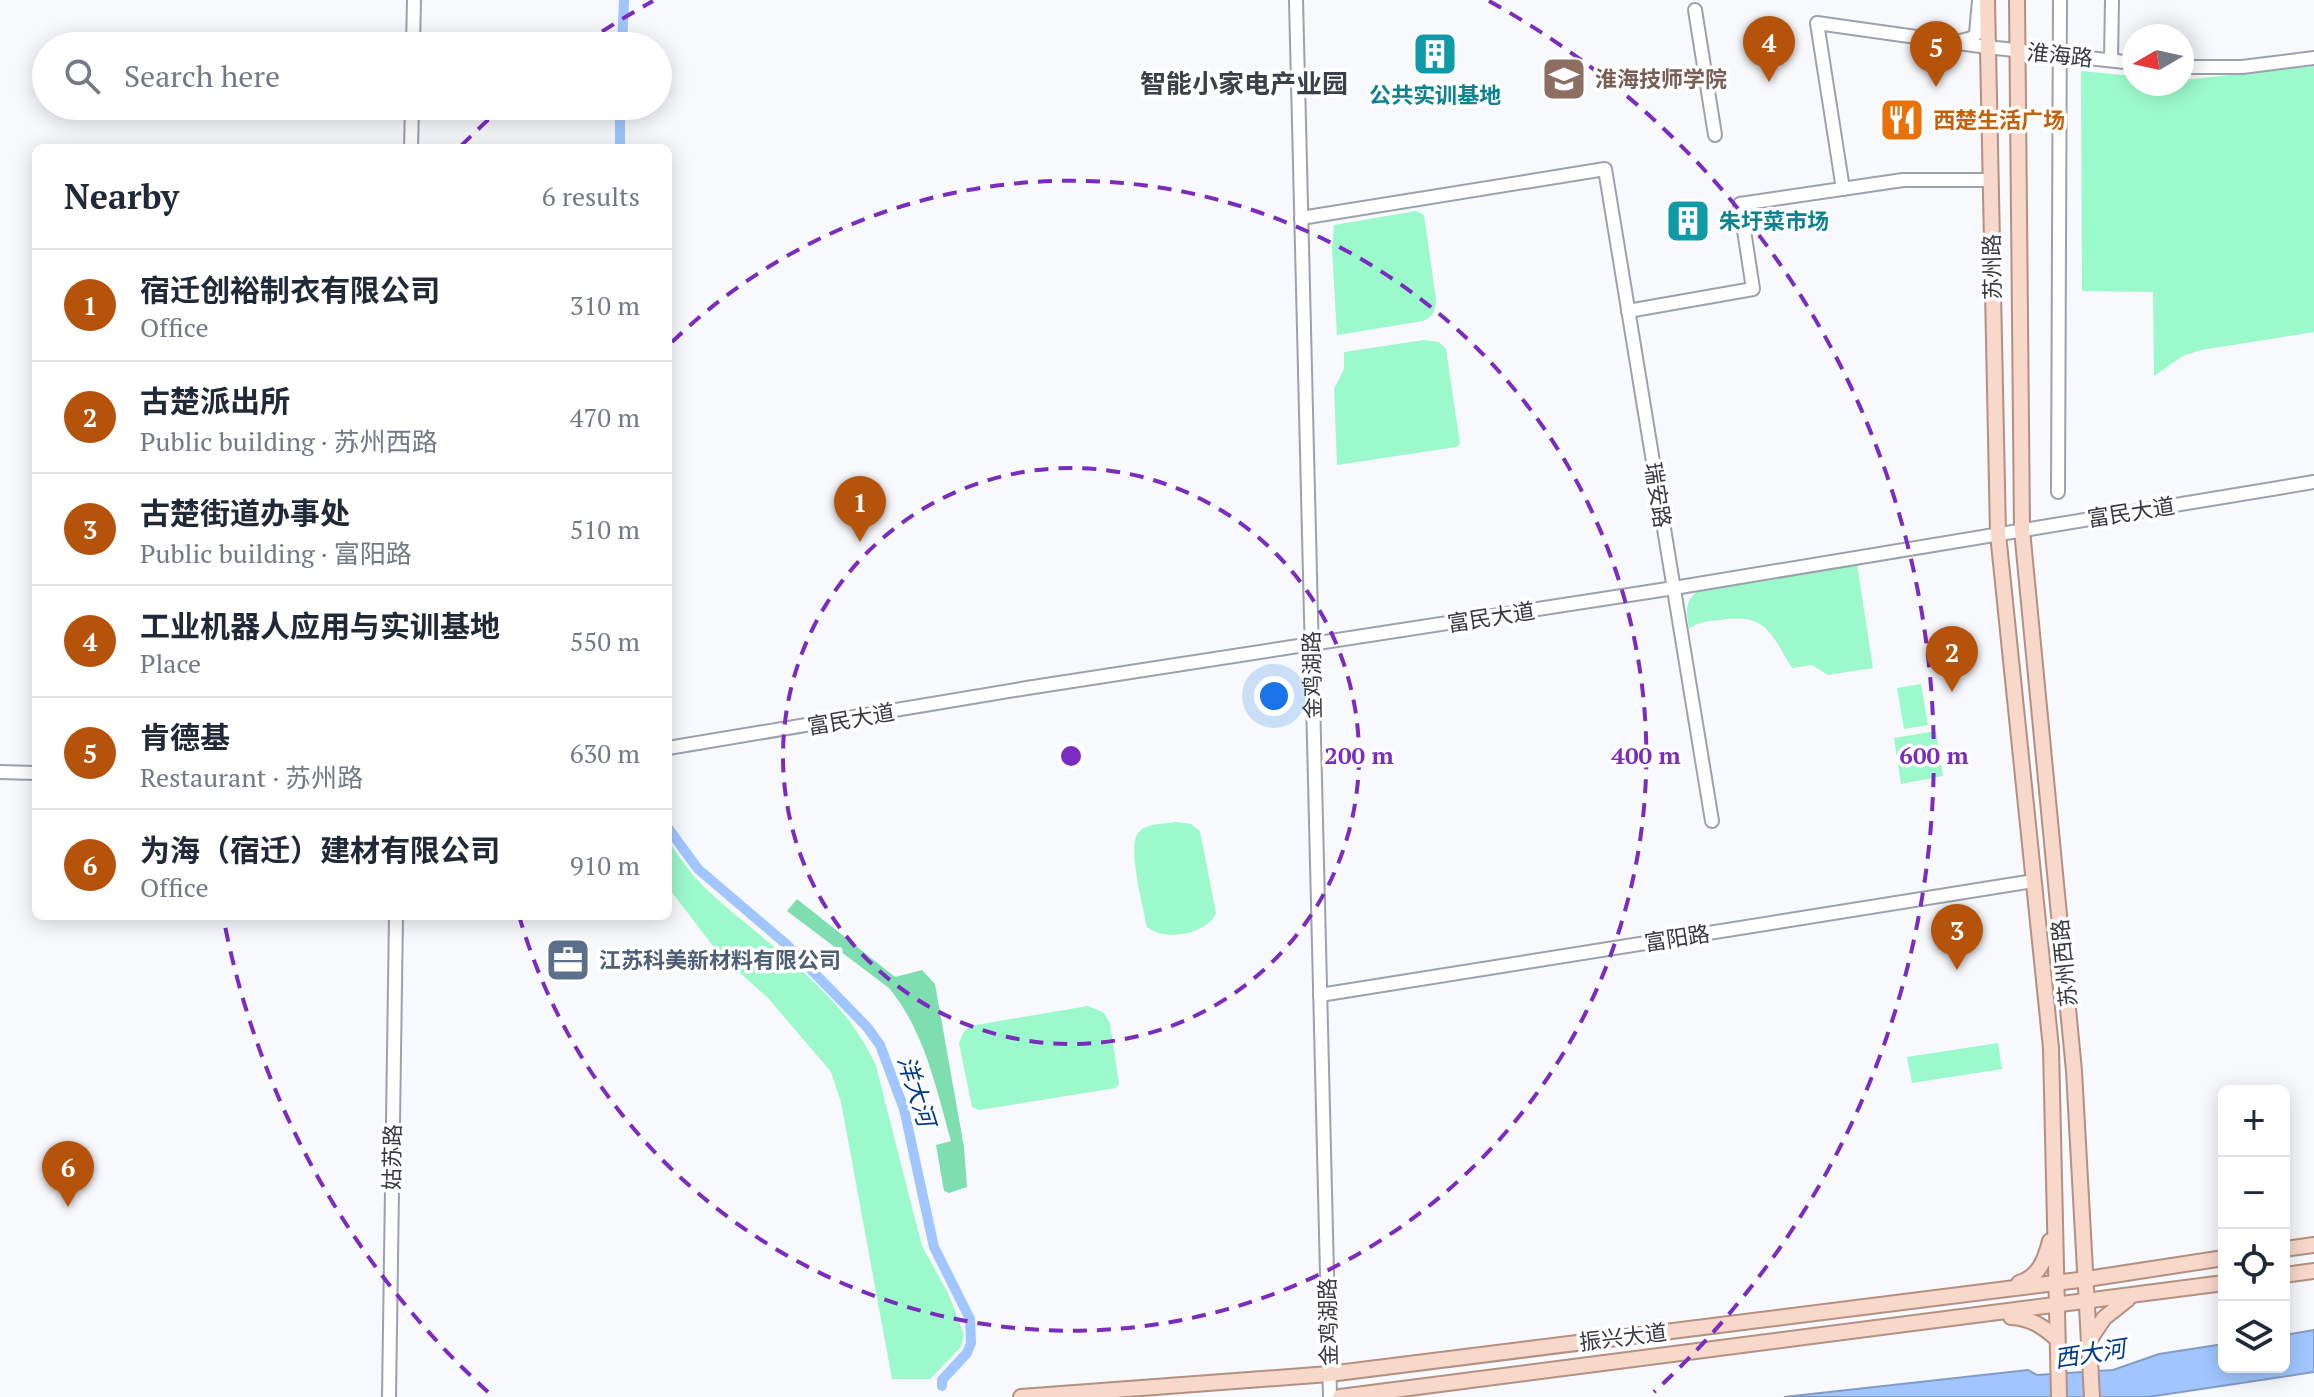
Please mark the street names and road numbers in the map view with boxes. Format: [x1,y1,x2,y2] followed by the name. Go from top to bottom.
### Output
[2026,37,2094,72] street label: 淮海路
[1976,234,2007,300] street label: 苏州路
[1639,460,1678,530] street label: 瑞安路
[2085,490,2177,533] street label: 富民大道
[1445,595,1537,638] street label: 富民大道
[1296,631,1327,719] street label: 金鸡湖路
[805,697,897,740] street label: 富民大道
[1642,918,1712,957] street label: 富阳路
[2044,918,2083,1008] street label: 苏州西路
[376,1124,407,1190] street label: 姑苏路
[1312,1278,1343,1366] street label: 金鸡湖路
[1577,1317,1668,1356] street label: 振兴大道

